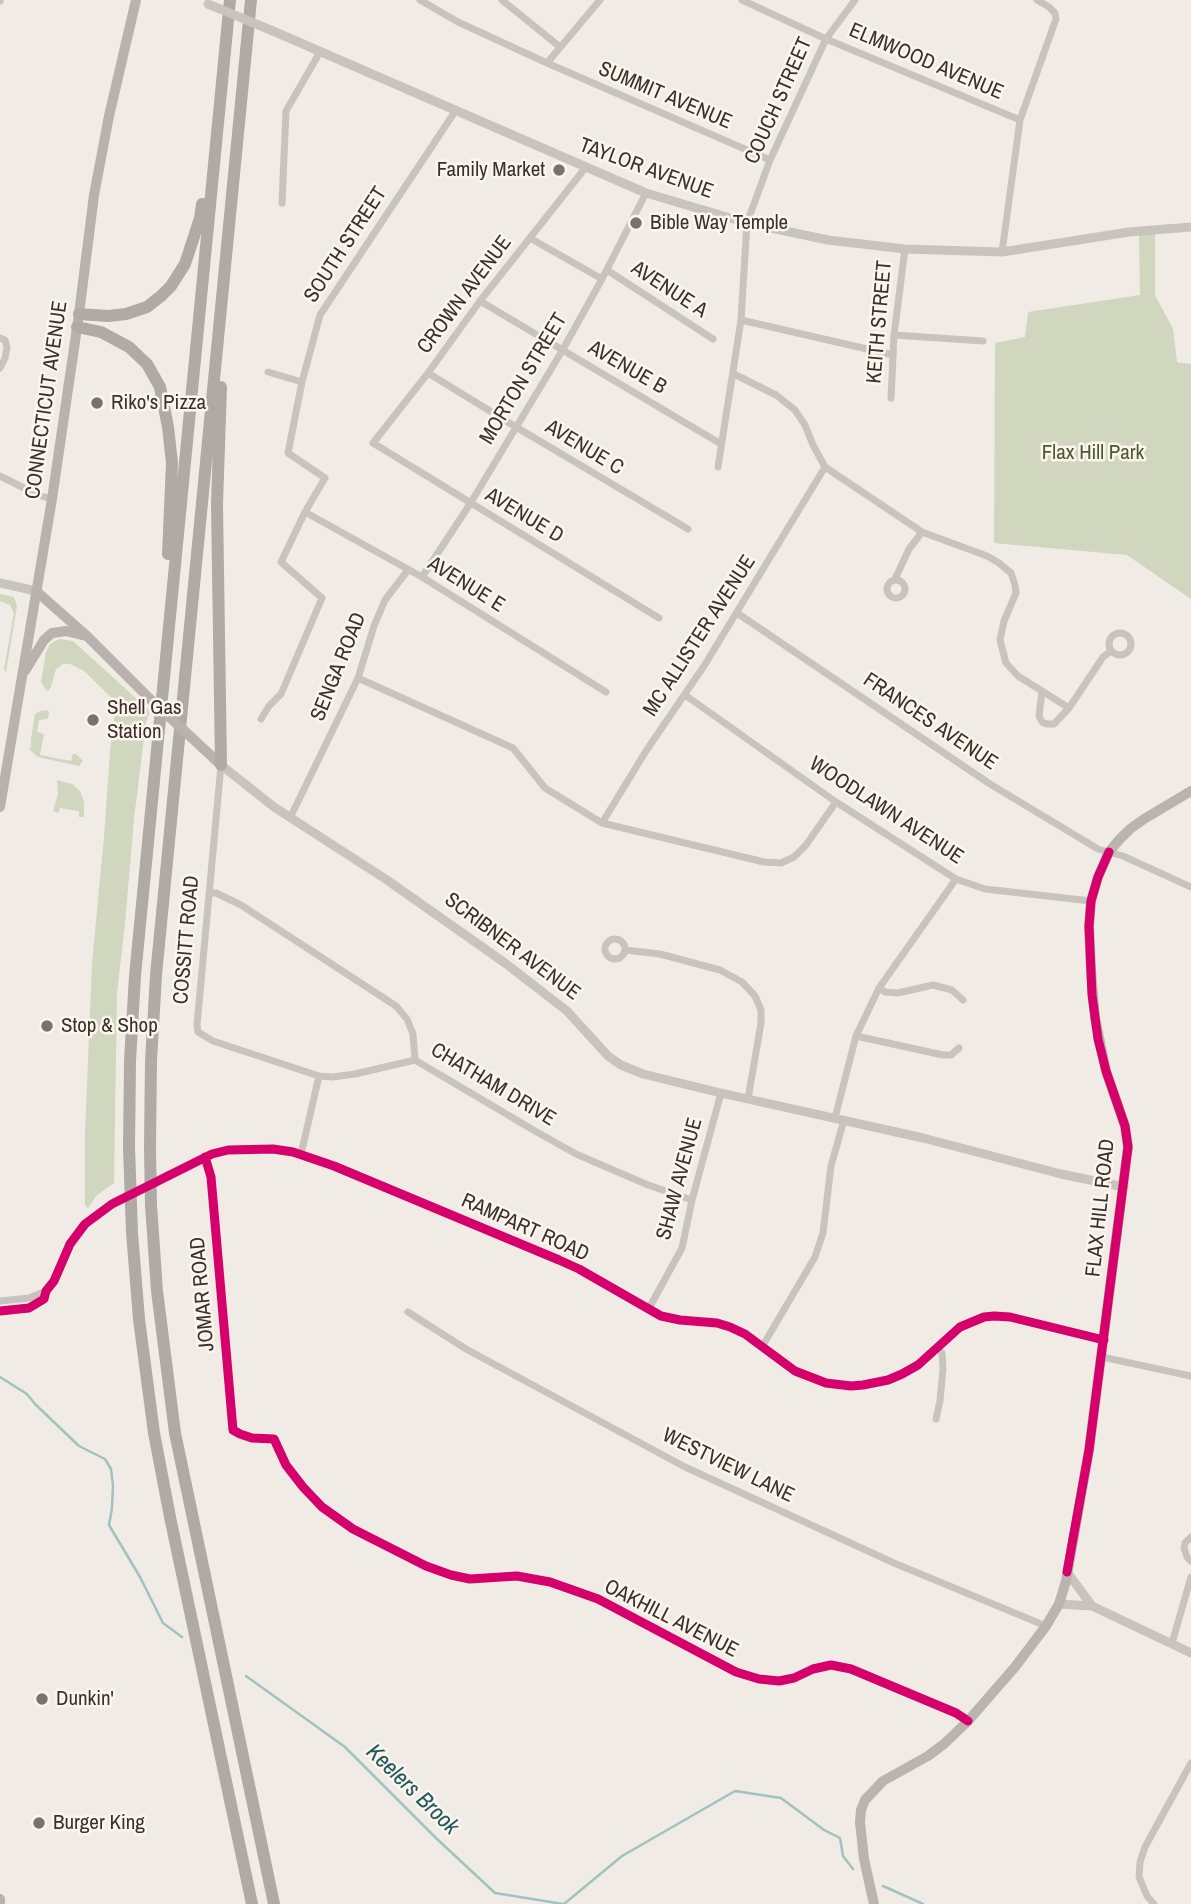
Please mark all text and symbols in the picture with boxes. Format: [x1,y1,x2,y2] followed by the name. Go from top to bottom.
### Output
[845,18,1007,106] street label: ELMWOOD AVENUE
[740,34,818,168] street label: COUCH STREET
[595,57,735,135] street label: SUMMIT AVENUE
[576,133,716,205] street label: TAYLOR AVENUE
[437,157,545,183] place label: Family Market
[551,162,567,178] marker: Family Market
[299,182,393,308] street label: SOUTH STREET
[650,210,788,236] place label: Bible Way Temple
[628,215,644,231] marker: Bible Way Temple
[412,231,518,359] street label: CROWN AVENUE
[626,256,712,324] street label: AVENUE A
[862,259,898,385] street label: KEITH STREET
[21,299,73,501] street label: CONNECTICUT AVENUE
[475,309,573,449] street label: MORTON STREET
[584,336,670,400] street label: AVENUE B
[111,390,206,416] place label: Riko's Pizza
[89,395,105,411] marker: Riko's Pizza
[540,415,628,481] street label: AVENUE C
[1042,440,1144,466] park label: Flax Hill Park
[480,483,568,549] street label: AVENUE D
[638,551,762,721] street label: MC ALLISTER AVENUE
[423,552,509,618] street label: AVENUE E
[306,609,372,725] street label: SENGA ROAD
[858,668,1002,776] street label: FRANCES AVENUE
[107,695,182,745] place label: Shell Gas Station
[85,712,101,728] marker: Shell Gas Station
[804,752,968,870] street label: WOODLAWN AVENUE
[169,875,205,1005] street label: COSSITT ROAD
[439,888,585,1006] street label: SCRIBNER AVENUE
[61,1013,158,1039] place label: Stop & Shop
[39,1018,55,1034] marker: Stop & Shop
[426,1038,560,1132] street label: CHATHAM DRIVE
[652,1115,708,1243] street label: SHAW AVENUE
[1081,1138,1121,1278] street label: FLAX HILL ROAD
[457,1189,593,1267] street label: RAMPART ROAD
[185,1236,221,1352] street label: JOMAR ROAD
[658,1423,798,1509] street label: WESTVIEW LANE
[600,1574,742,1664] street label: OAKHILL AVENUE
[56,1686,114,1712] place label: Dunkin'
[34,1691,50,1707] marker: Dunkin'
[360,1739,464,1841] water label: Keelers Brook
[53,1810,145,1836] place label: Burger King
[31,1815,47,1831] marker: Burger King

